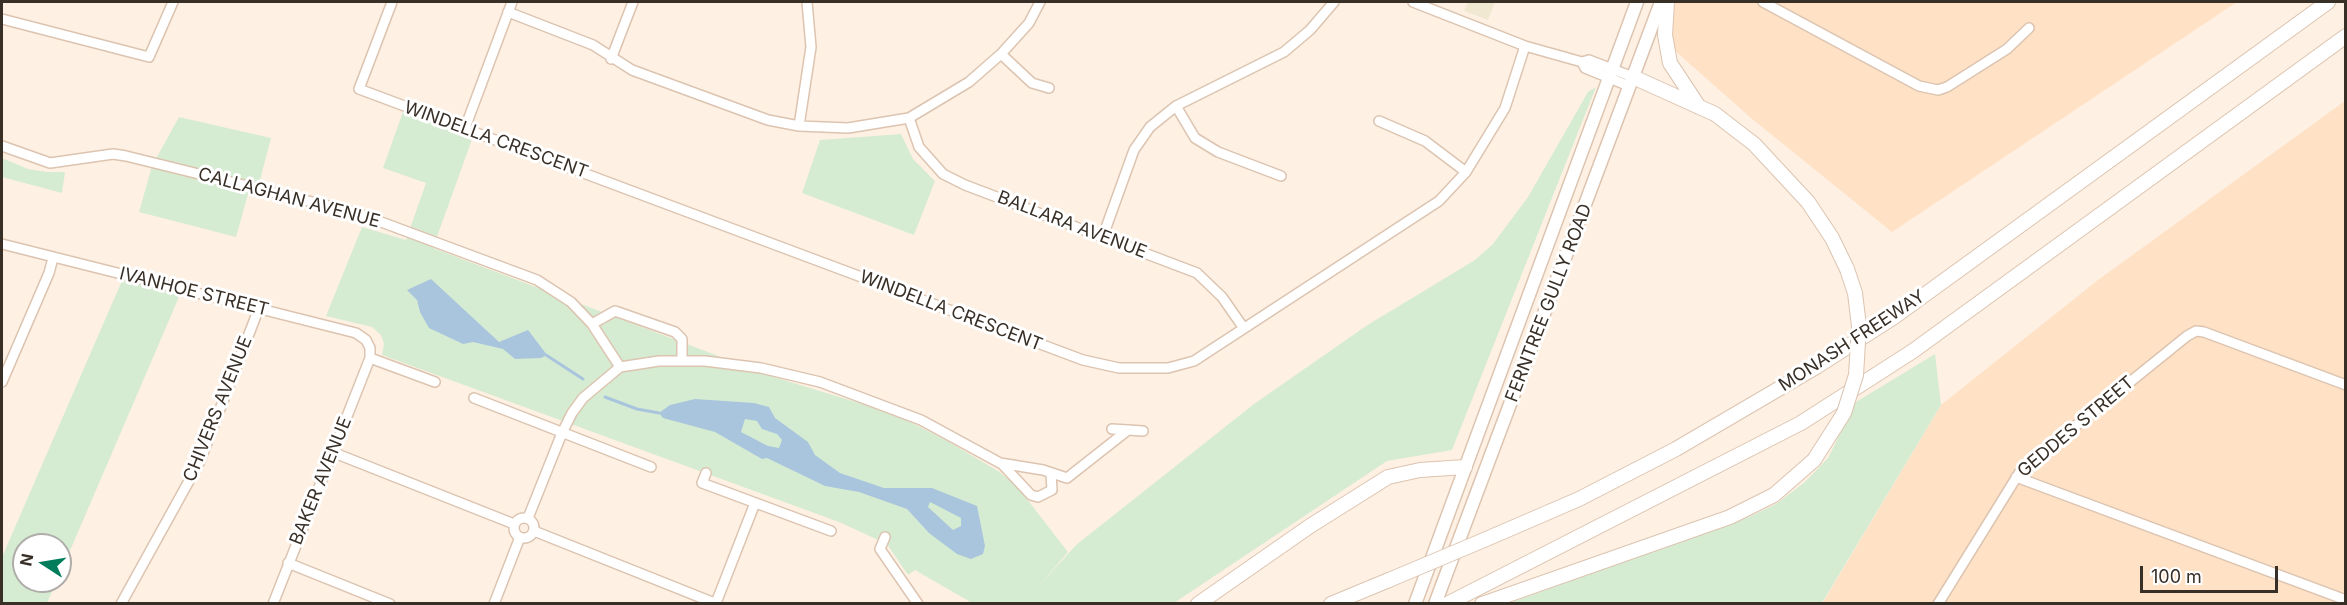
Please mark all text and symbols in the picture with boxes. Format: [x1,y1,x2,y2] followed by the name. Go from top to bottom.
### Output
[401,97,591,183] street label: WINDELLA CRESCENT
[196,163,382,233] street label: CALLAGHAN AVENUE
[994,187,1150,263] street label: BALLARA AVENUE
[1501,201,1597,405] street label: FERNTREE GULLY ROAD
[117,263,271,321] street label: IVANHOE STREET
[857,266,1045,356] street label: WINDELLA CRESCENT
[1775,286,1929,396] street label: MONASH FREEWAY
[179,333,257,485] street label: CHIVERS AVENUE
[2013,372,2139,482] street label: GEDDES STREET
[286,414,356,548] street label: BAKER AVENUE
[12,533,72,593] north arrow
[15,552,37,568] text: N
[2143,554,2281,592] scale bar
[2151,566,2202,587] text: 100 m

